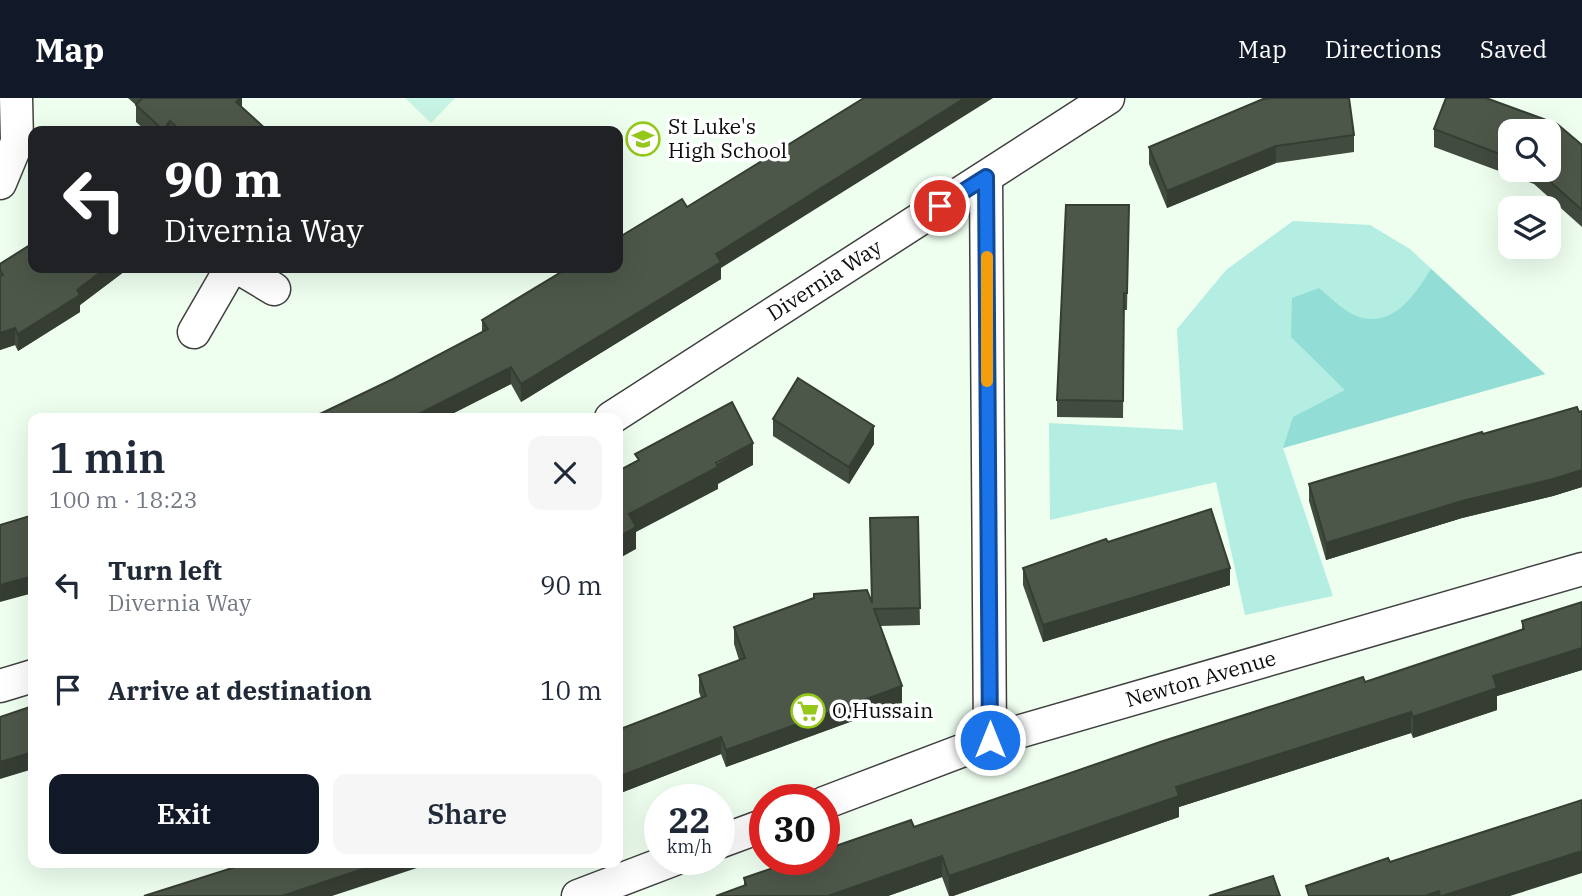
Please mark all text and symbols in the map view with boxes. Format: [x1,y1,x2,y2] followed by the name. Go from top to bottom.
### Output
[35,28,104,71] text: Map
[1238,33,1287,65] text: Map
[1325,33,1442,65] text: Directions
[1480,33,1547,65] text: Saved
[668,112,787,164] place label: St Luke's High School
[1498,119,1561,259] map controls
[1498,119,1561,182] button: search
[624,120,662,158] school or university icon: St Luke's High School
[164,147,282,210] text: 90 m
[49,154,140,245] icon: left
[910,176,970,236] pin
[921,187,959,225] icon: arrive
[1498,196,1561,259] button: layers
[164,209,364,251] text: Divernia Way
[761,232,887,327] street label: Divernia Way
[49,430,166,485] text: 1 min
[528,436,602,510] button: close
[49,484,198,514] text: 100 m · 18:23
[108,553,222,587] text: Turn left
[49,566,87,604] icon: left
[540,568,602,602] text: 90 m
[108,587,251,617] text: Divernia Way
[1122,643,1279,713] street label: Newton Avenue
[49,671,87,709] icon: arrive
[108,673,372,707] text: Arrive at destination
[540,673,602,707] text: 10 m
[789,692,827,730] supermarket icon: O.Hussain
[832,696,933,724] place label: O.Hussain
[953,703,1027,777] position arrow
[49,774,319,854] button: Exit
[333,774,602,854] button: Share
[749,784,840,875] speed limit sign: 30
[668,797,711,843] text: 22
[667,835,712,858] text: km/h

